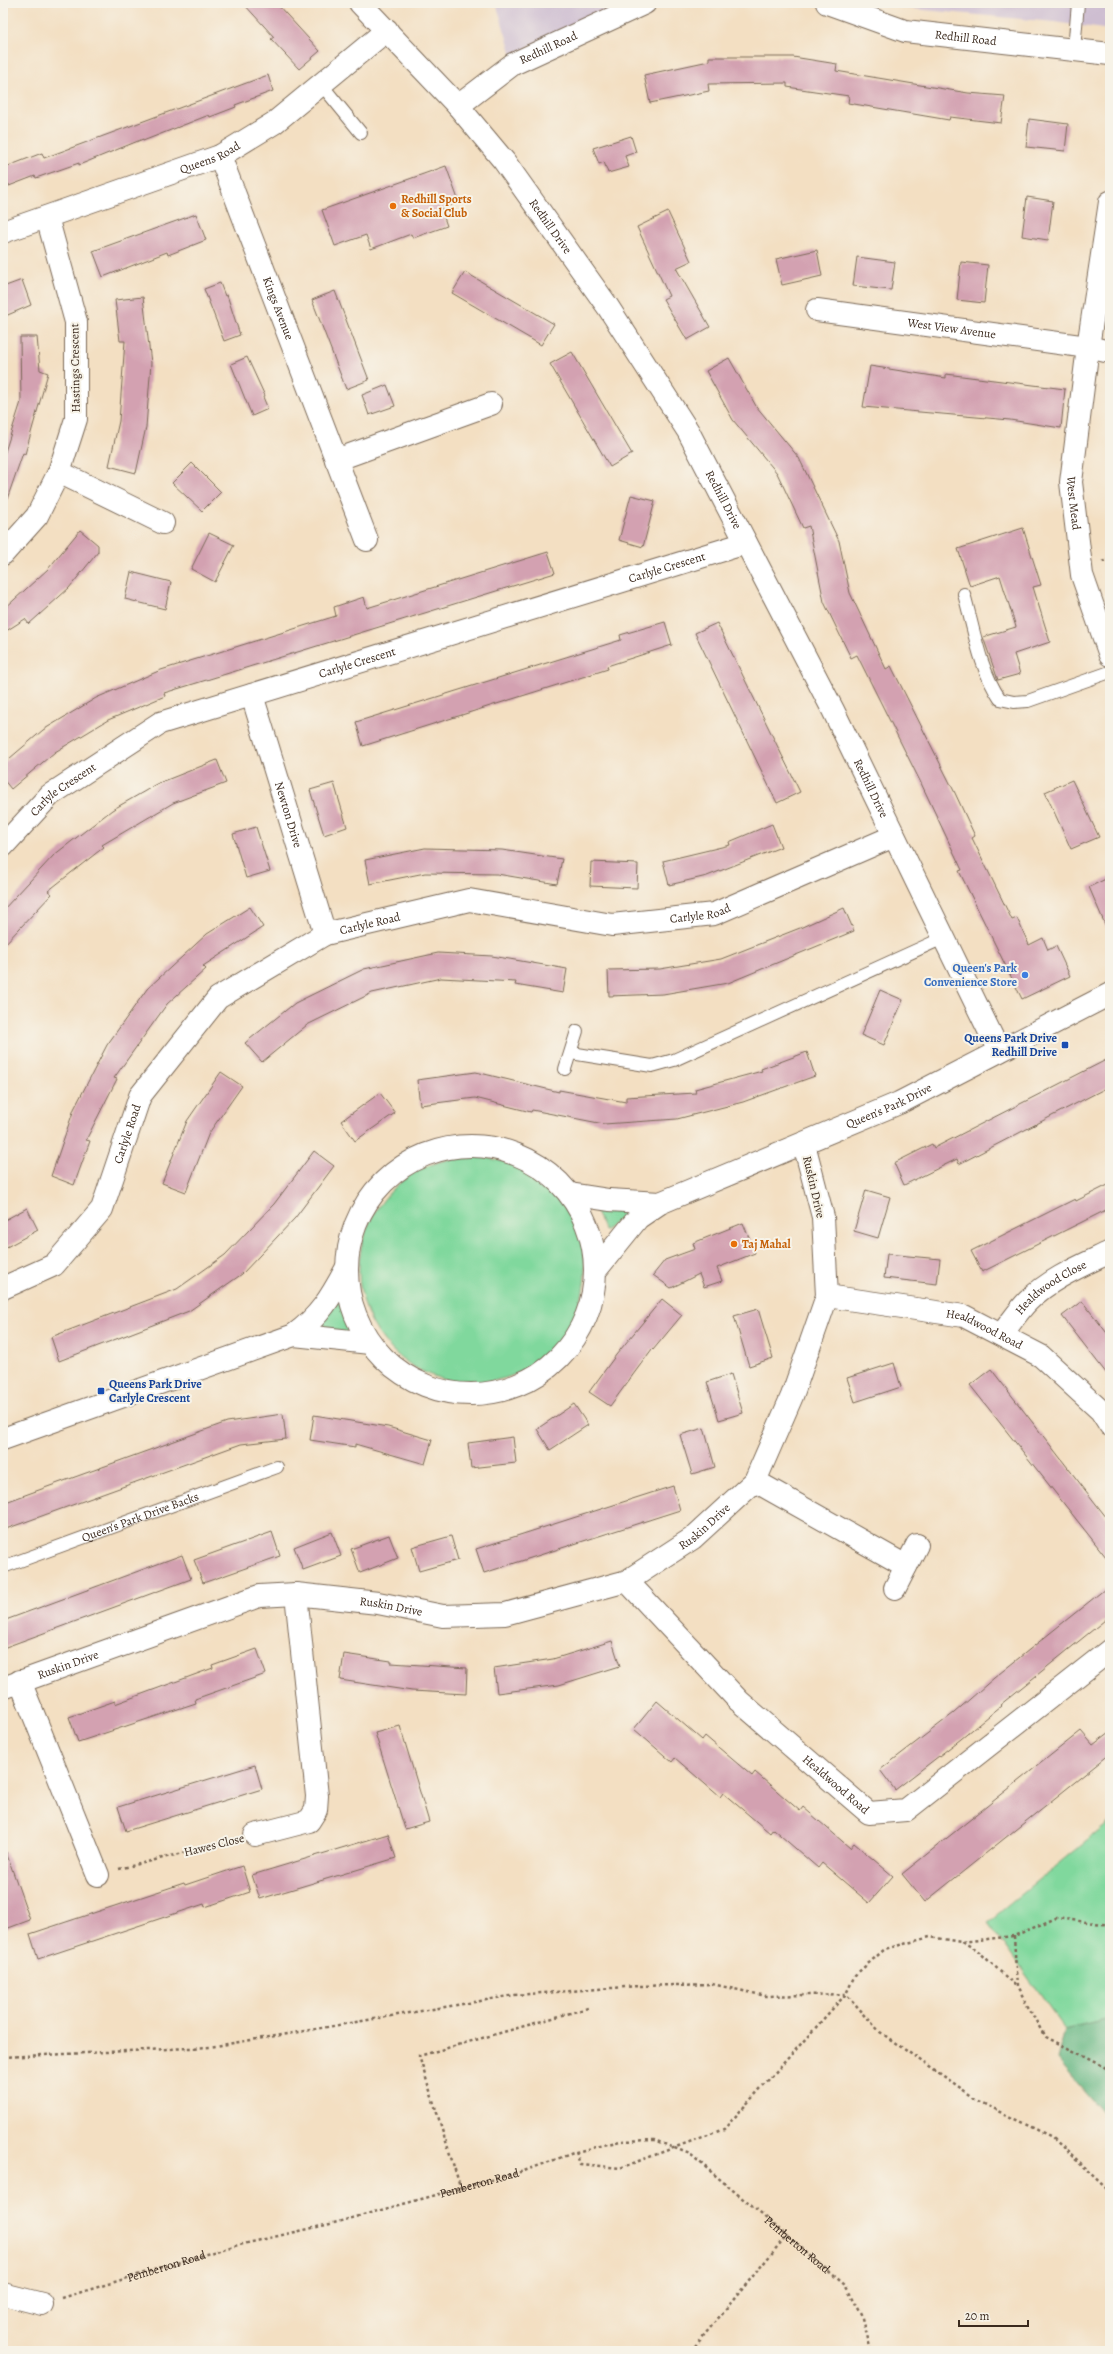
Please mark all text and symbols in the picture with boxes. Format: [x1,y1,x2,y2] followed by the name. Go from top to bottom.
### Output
[934,26,998,49] street label: Redhill Road
[517,27,580,68] street label: Redhill Road
[178,137,244,177] street label: Queens Road
[401,191,472,221] place label: Redhill Sports & Social Club
[525,196,576,257] street label: Redhill Drive
[388,201,398,211] marker: Redhill Sports & Social Club
[259,274,298,342] street label: Kings Avenue
[906,314,997,342] street label: West View Avenue
[66,323,84,413] street label: Hastings Crescent
[702,468,745,532] street label: Redhill Drive
[1062,474,1085,532] street label: West Mead
[626,548,707,587] street label: Carlyle Crescent
[317,643,398,682] street label: Carlyle Crescent
[850,756,892,820] street label: Redhill Drive
[26,759,99,820] street label: Carlyle Crescent
[271,780,306,849] street label: Newton Drive
[669,900,734,927] street label: Carlyle Road
[338,908,402,938] street label: Carlyle Road
[924,960,1018,990] place label: Queen's Park Convenience Store
[1020,970,1030,980] marker: Queen's Park Convenience Store
[964,1030,1057,1060] place label: Queens Park Drive Redhill Drive
[1060,1040,1070,1050] marker: Queens Park Drive Redhill Drive
[843,1079,934,1132] street label: Queen's Park Drive
[110,1102,145,1166] street label: Carlyle Road
[799,1154,829,1220] street label: Ruskin Drive
[742,1236,792,1252] place label: Taj Mahal
[729,1239,739,1249] marker: Taj Mahal
[1011,1256,1089,1318] street label: Healdwood Close
[945,1305,1026,1353] street label: Healdwood Road
[109,1376,202,1406] place label: Queens Park Drive Carlyle Crescent
[96,1386,106,1396] marker: Queens Park Drive Carlyle Crescent
[79,1488,201,1546] street label: Queen's Park Drive Backs
[675,1500,734,1553] street label: Ruskin Drive
[359,1593,424,1620] street label: Ruskin Drive
[35,1646,101,1683] street label: Ruskin Drive
[799,1751,873,1818] street label: Healdwood Road
[182,1830,246,1860] street label: Hawes Close
[438,2165,521,2202] street label: Pemberton Road
[761,2212,834,2277] street label: Pemberton Road
[125,2247,208,2286] street label: Pemberton Road
[959,2302,1028,2328] scale bar
[965,2308,989,2324] text: 20 m

